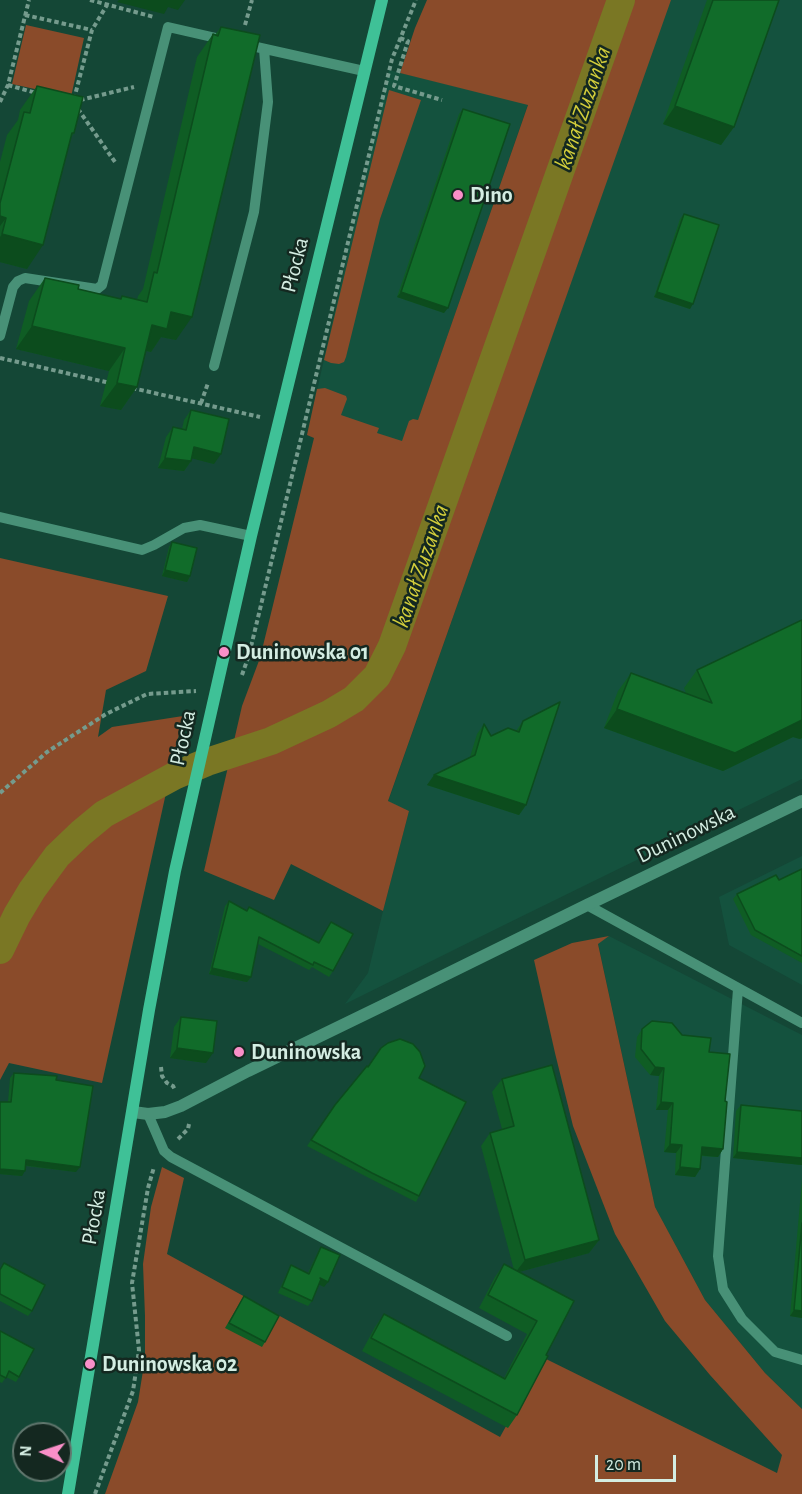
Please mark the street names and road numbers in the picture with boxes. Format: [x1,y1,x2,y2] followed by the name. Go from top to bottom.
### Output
[275,235,315,295] street label: Płocka
[164,708,202,768] street label: Płocka
[632,799,740,869] street label: Duninowska
[76,1187,112,1247] street label: Płocka

